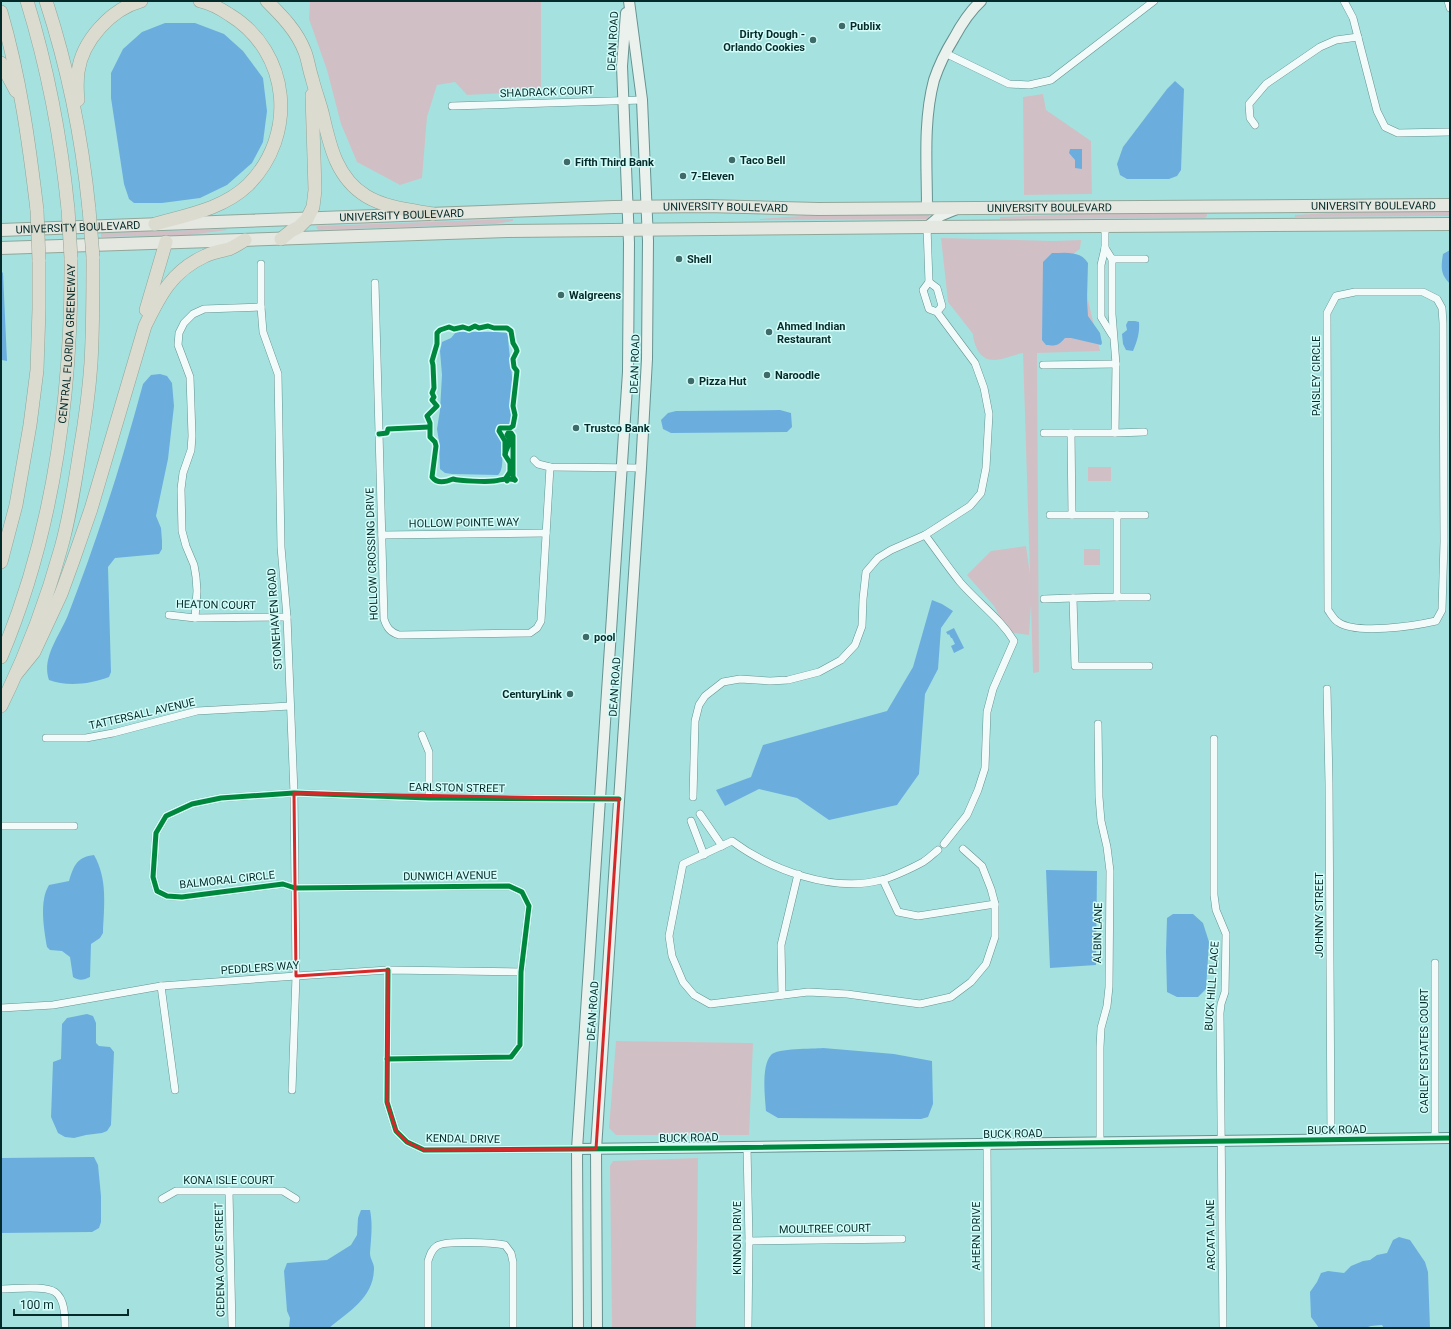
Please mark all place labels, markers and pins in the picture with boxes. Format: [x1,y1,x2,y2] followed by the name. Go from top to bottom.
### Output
[850,20,881,33] place label: Publix
[837,21,847,31] marker: Publix
[723,28,805,54] place label: Dirty Dough - Orlando Cookies
[808,35,818,45] marker: Dirty Dough - Orlando Cookies
[740,154,785,167] place label: Taco Bell
[727,155,737,165] marker: Taco Bell
[575,156,654,169] place label: Fifth Third Bank
[562,157,572,167] marker: Fifth Third Bank
[691,170,734,183] place label: 7-Eleven
[678,171,688,181] marker: 7-Eleven
[687,253,712,266] place label: Shell
[674,254,684,264] marker: Shell
[569,289,622,302] place label: Walgreens
[556,290,566,300] marker: Walgreens
[777,320,846,346] place label: Ahmed Indian Restaurant
[764,327,774,337] marker: Ahmed Indian Restaurant
[775,369,820,382] place label: Naroodle
[762,370,772,380] marker: Naroodle
[699,375,747,388] place label: Pizza Hut
[686,376,696,386] marker: Pizza Hut
[584,422,650,435] place label: Trustco Bank
[571,423,581,433] marker: Trustco Bank
[594,631,616,644] place label: pool
[581,632,591,642] marker: pool
[502,688,562,701] place label: CenturyLink
[565,689,575,699] marker: CenturyLink

